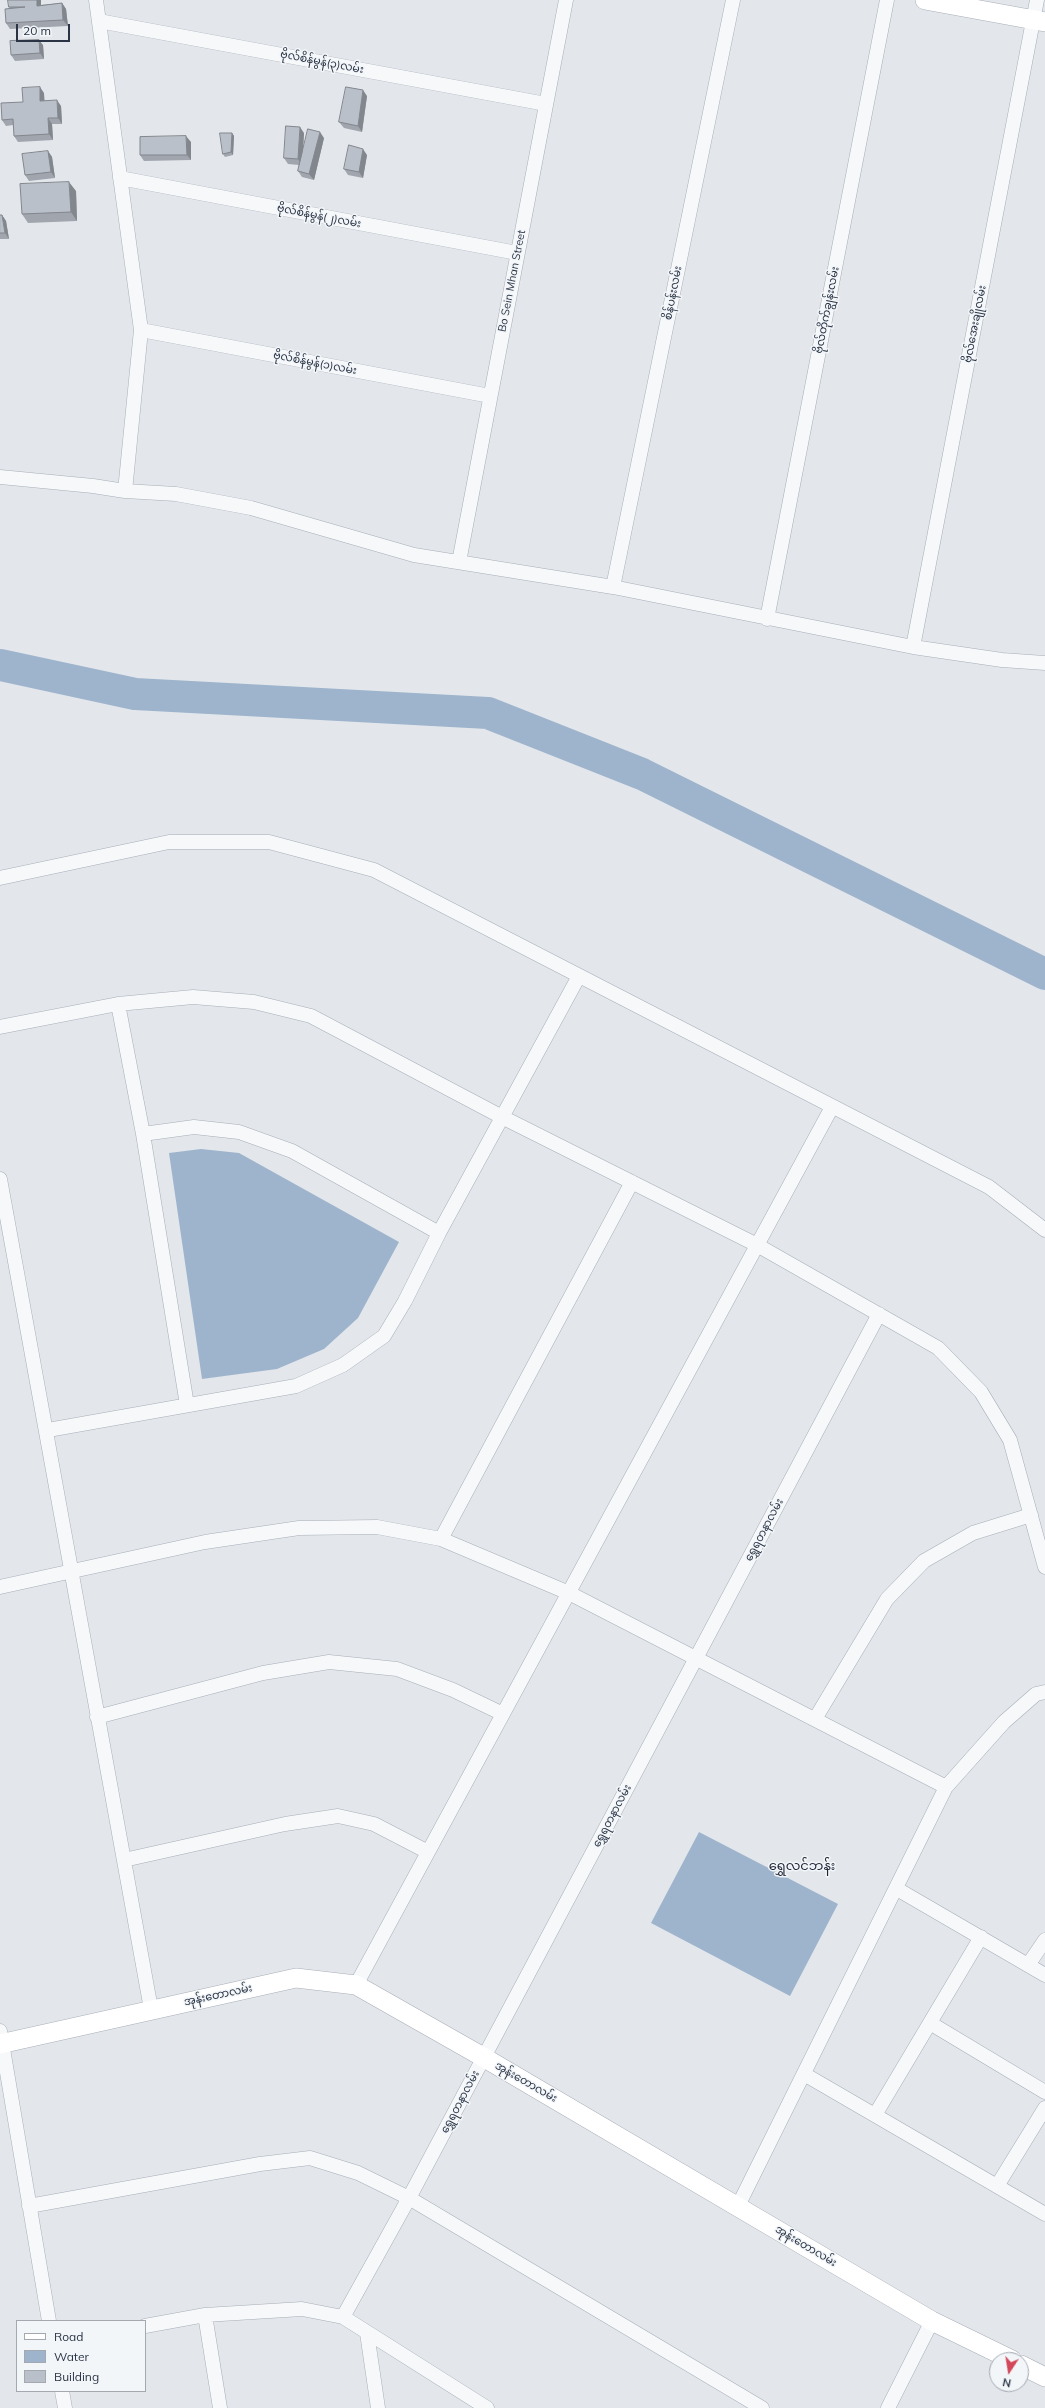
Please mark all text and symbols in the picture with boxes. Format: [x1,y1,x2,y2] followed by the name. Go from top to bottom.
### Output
[18,16,72,42] scale bar
[23,23,51,38] text: 20 m
[279,47,365,77] street label: ဗိုလ်စိန်မွန်(၃)လမ်း
[276,201,362,231] street label: ဗိုလ်စိန်မွန်(၂)လမ်း
[496,229,528,333] street label: Bo Sein Mhan Street
[661,265,685,321] street label: စိန်ပန်းလမ်း
[812,265,842,355] street label: ဗိုလ်တိုက်ချွန်းလမ်း
[961,284,989,364] street label: ဗိုလ်အေးချိုလမ်း
[272,348,358,378] street label: ဗိုလ်စိန်မွန်(၁)လမ်း
[742,1496,786,1564] street label: ရွှေရတနာလမ်း
[590,1782,634,1850] street label: ရွှေရတနာလမ်း
[769,1858,835,1874] district label: ရွှေလင်ဘန်း
[183,1981,253,2009] street label: အုန်းတောလမ်း
[493,2059,559,2105] street label: အုန်းတောလမ်း
[438,2068,482,2136] street label: ရွှေရတနာလမ်း
[773,2222,839,2270] street label: အုန်းတောလမ်း
[16,2320,146,2392] legend
[54,2329,83,2344] text: Road
[54,2349,89,2364] text: Water
[989,2352,1029,2392] north arrow
[54,2369,99,2384] text: Building
[1001,2375,1012,2390] text: N

